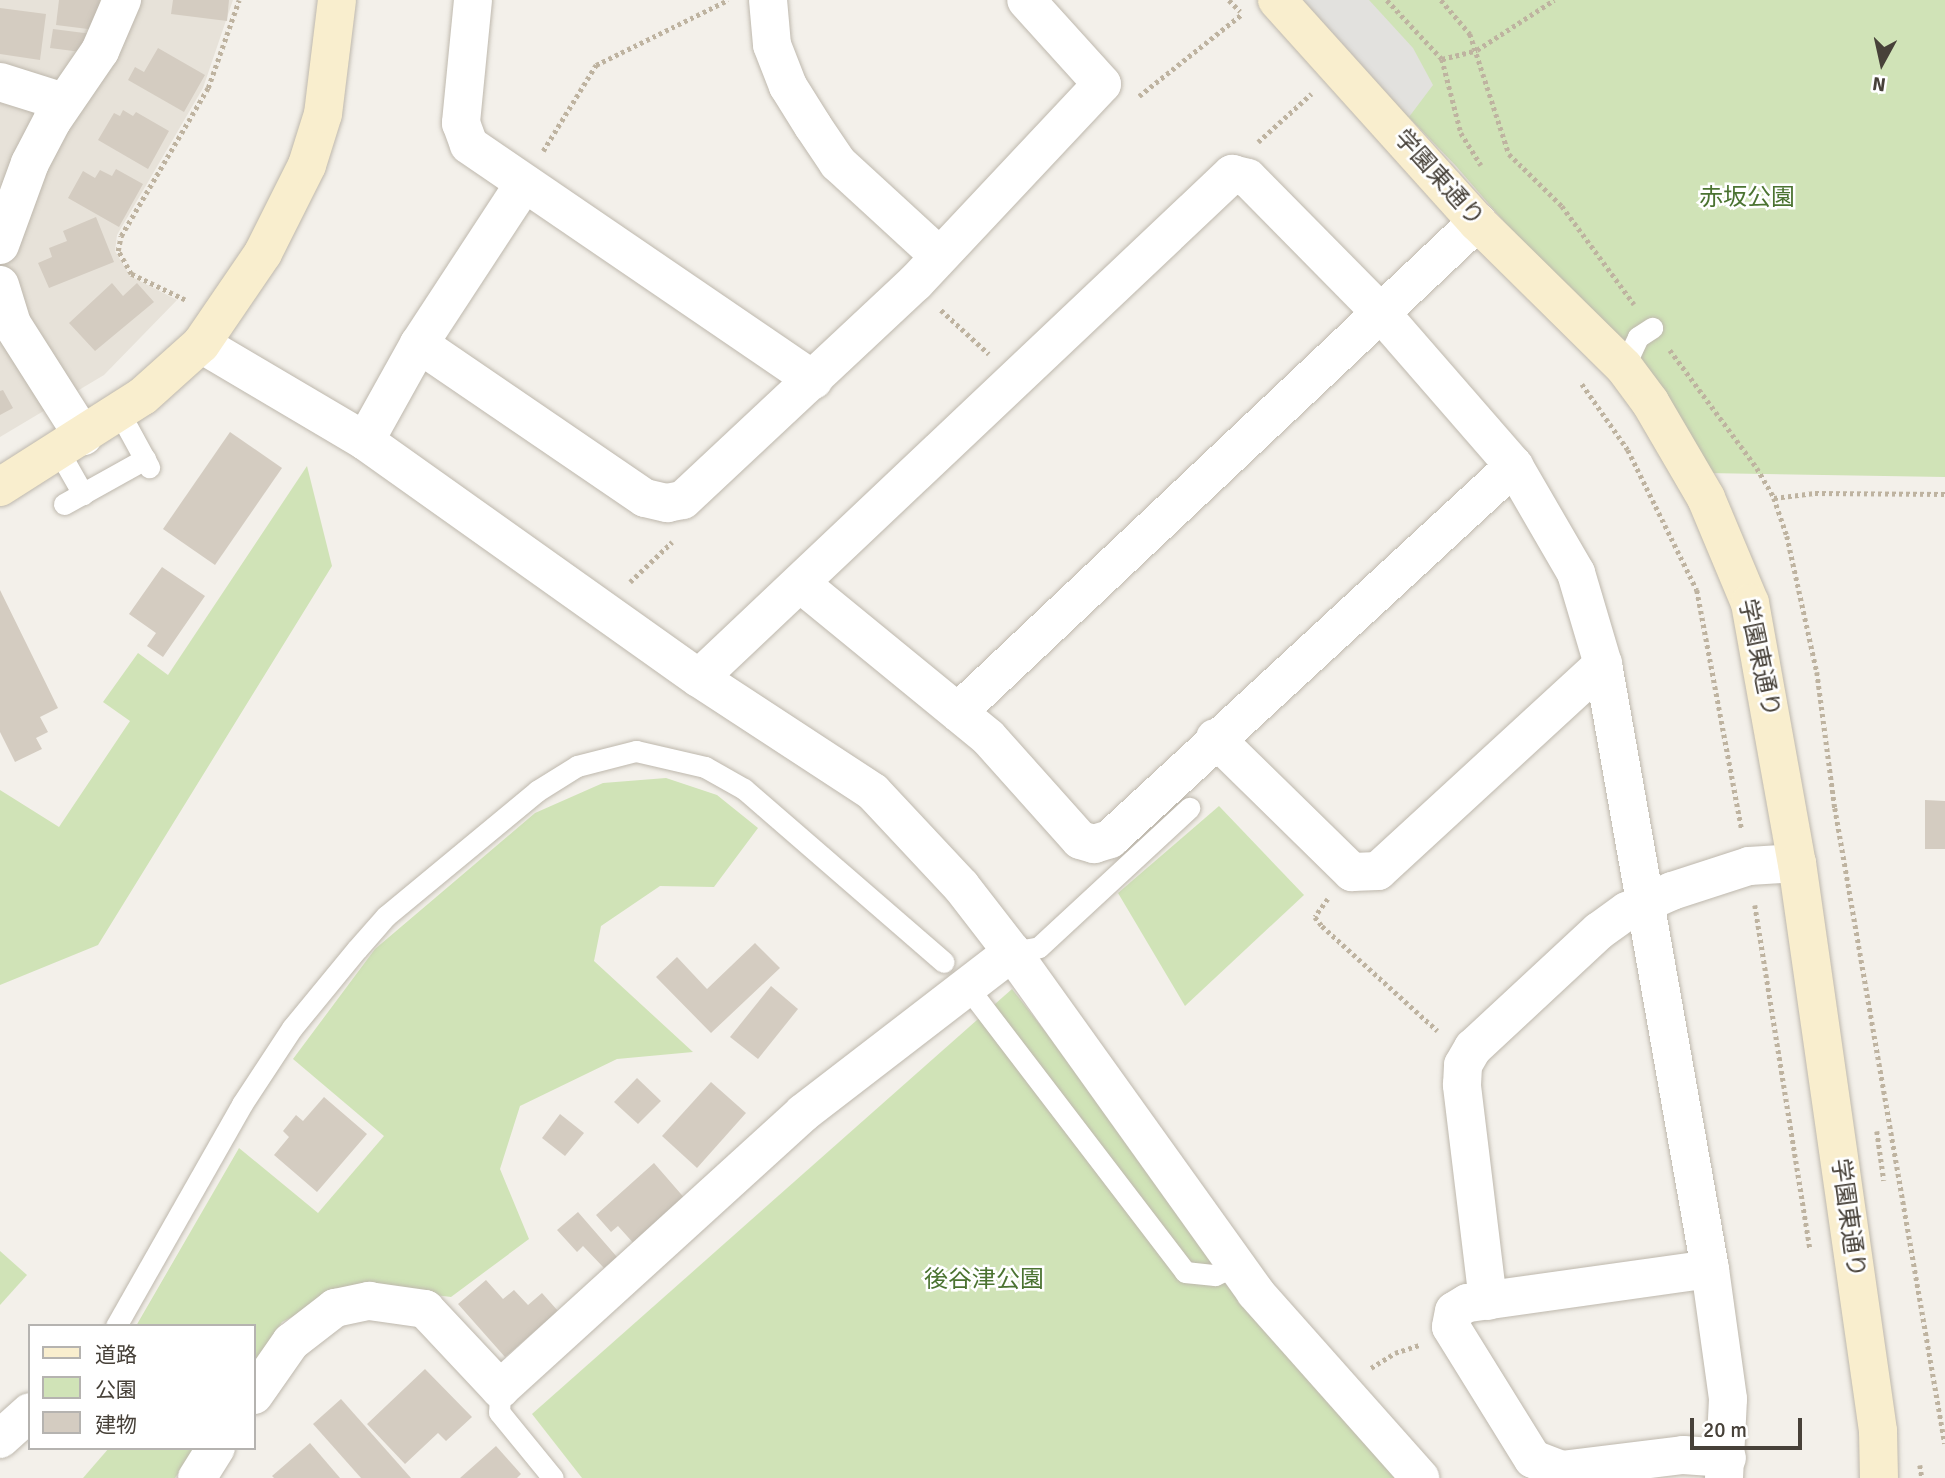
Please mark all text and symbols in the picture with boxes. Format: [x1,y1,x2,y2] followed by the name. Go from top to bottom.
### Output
[1847,28,1917,98] north arrow
[1871,71,1887,97] text: N
[1388,124,1490,232] street label: 学園東通り
[1699,184,1795,212] park label: 赤坂公園
[1732,596,1786,720] street label: 学園東通り
[1825,1157,1871,1279] street label: 学園東通り
[924,1266,1044,1294] park label: 後谷津公園
[28,1324,256,1450] legend
[95,1342,137,1368] text: 道路
[95,1377,137,1403] text: 公園
[1693,1404,1805,1448] scale bar
[95,1412,137,1438] text: 建物
[1703,1417,1747,1443] text: 20 m

